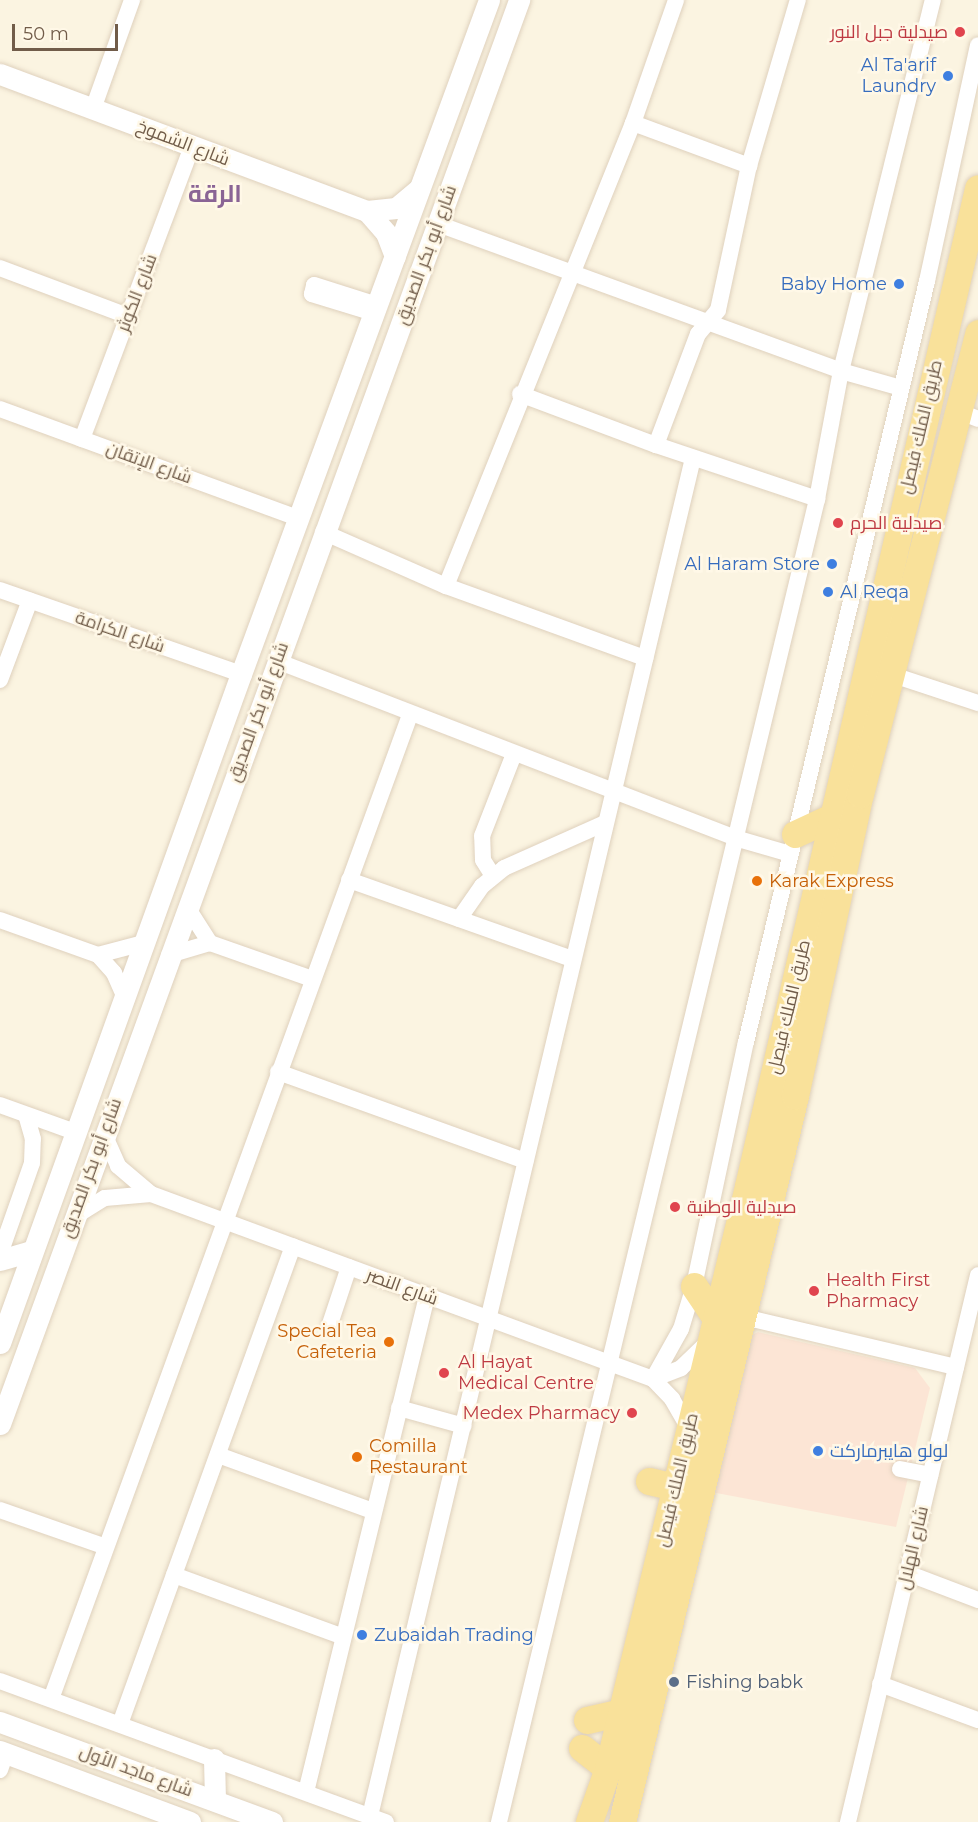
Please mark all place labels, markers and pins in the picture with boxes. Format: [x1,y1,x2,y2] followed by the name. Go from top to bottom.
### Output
[830,21,948,43] place label: صيدلية جبل النور
[953,25,967,39] marker: صيدلية جبل النور
[861,55,936,98] place label: Al Ta'arif Laundry
[941,69,955,83] marker: Al Ta'arif Laundry
[781,273,887,295] place label: Baby Home
[892,277,906,291] marker: Baby Home
[850,512,942,534] place label: صيدلية الحرم
[831,516,845,530] marker: صيدلية الحرم
[684,553,820,575] place label: Al Haram Store
[825,557,839,571] marker: Al Haram Store
[840,581,909,603] place label: Al Reqa
[821,585,835,599] marker: Al Reqa
[769,870,894,892] place label: Karak Express
[750,874,764,888] marker: Karak Express
[687,1196,797,1218] place label: صيدلية الوطنية
[668,1200,682,1214] marker: صيدلية الوطنية
[826,1270,930,1312] place label: Health First Pharmacy
[807,1284,821,1298] marker: Health First Pharmacy
[277,1321,377,1364] place label: Special Tea Cafeteria
[382,1335,396,1349] marker: Special Tea Cafeteria
[458,1352,594,1394] place label: Al Hayat Medical Centre
[435,1364,453,1382] marker: Al Hayat Medical Centre
[462,1402,620,1424] place label: Medex Pharmacy
[625,1406,639,1420] marker: Medex Pharmacy
[369,1436,468,1478] place label: Comilla Restaurant
[830,1440,948,1462] place label: لولو هايبرماركت
[811,1444,825,1458] marker: لولو هايبرماركت
[350,1450,364,1464] marker: Comilla Restaurant
[374,1624,534,1646] place label: Zubaidah Trading
[355,1628,369,1642] marker: Zubaidah Trading
[686,1671,803,1693] place label: Fishing babk
[667,1675,681,1689] marker: Fishing babk

